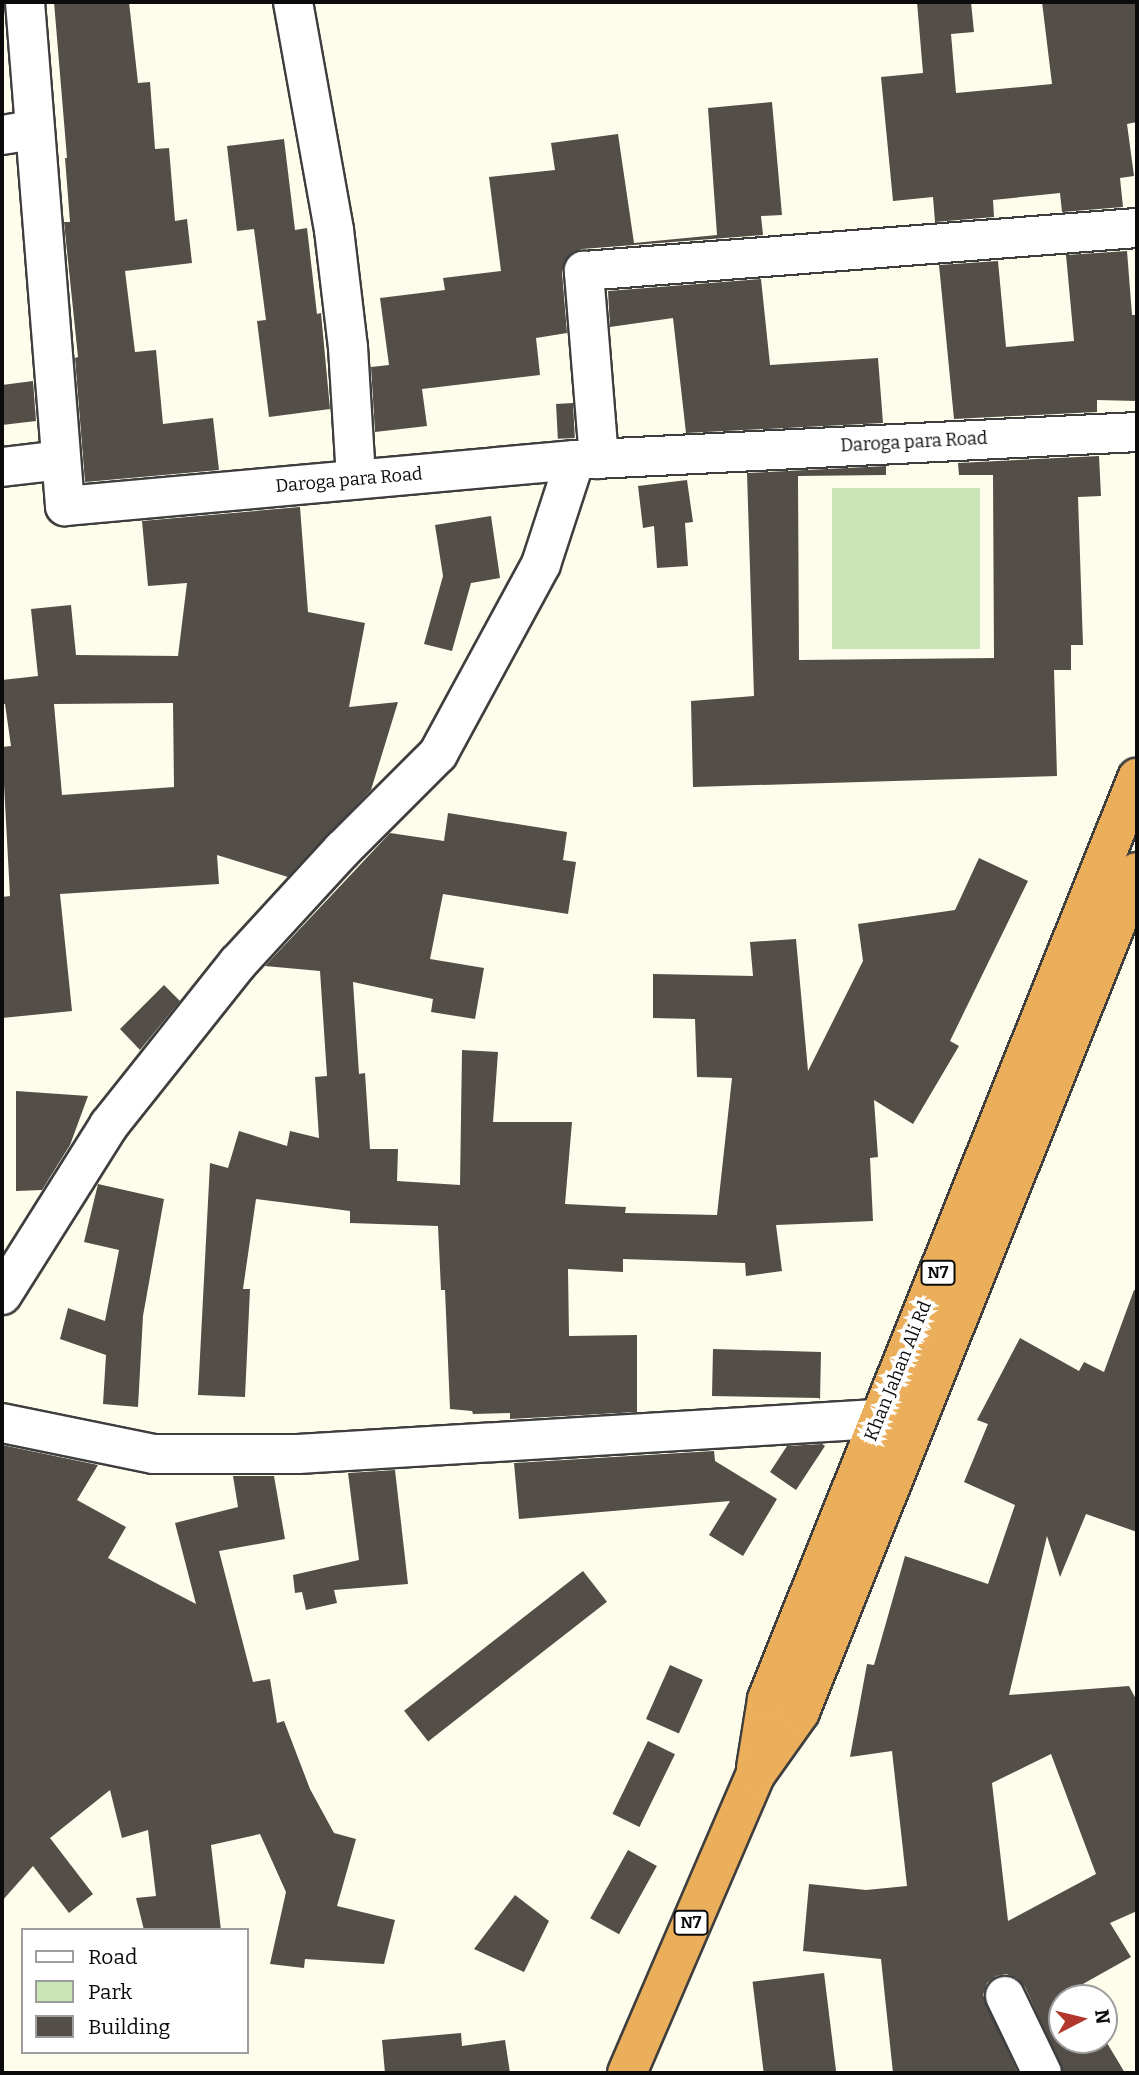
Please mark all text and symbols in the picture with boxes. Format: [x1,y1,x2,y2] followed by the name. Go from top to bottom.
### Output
[840,427,988,457] street label: Daroga para Road
[275,463,423,497] street label: Daroga para Road
[920,1260,956,1286] road number: N7
[860,1298,936,1444] street label: Khan Jahan Ali Rd
[674,1910,708,1936] road number: N7
[21,1928,248,2054] legend
[88,1944,137,1970] text: Road
[88,1979,132,2005] text: Park
[1048,1984,1118,2054] north arrow
[1090,2008,1115,2025] text: N
[88,2014,170,2040] text: Building

